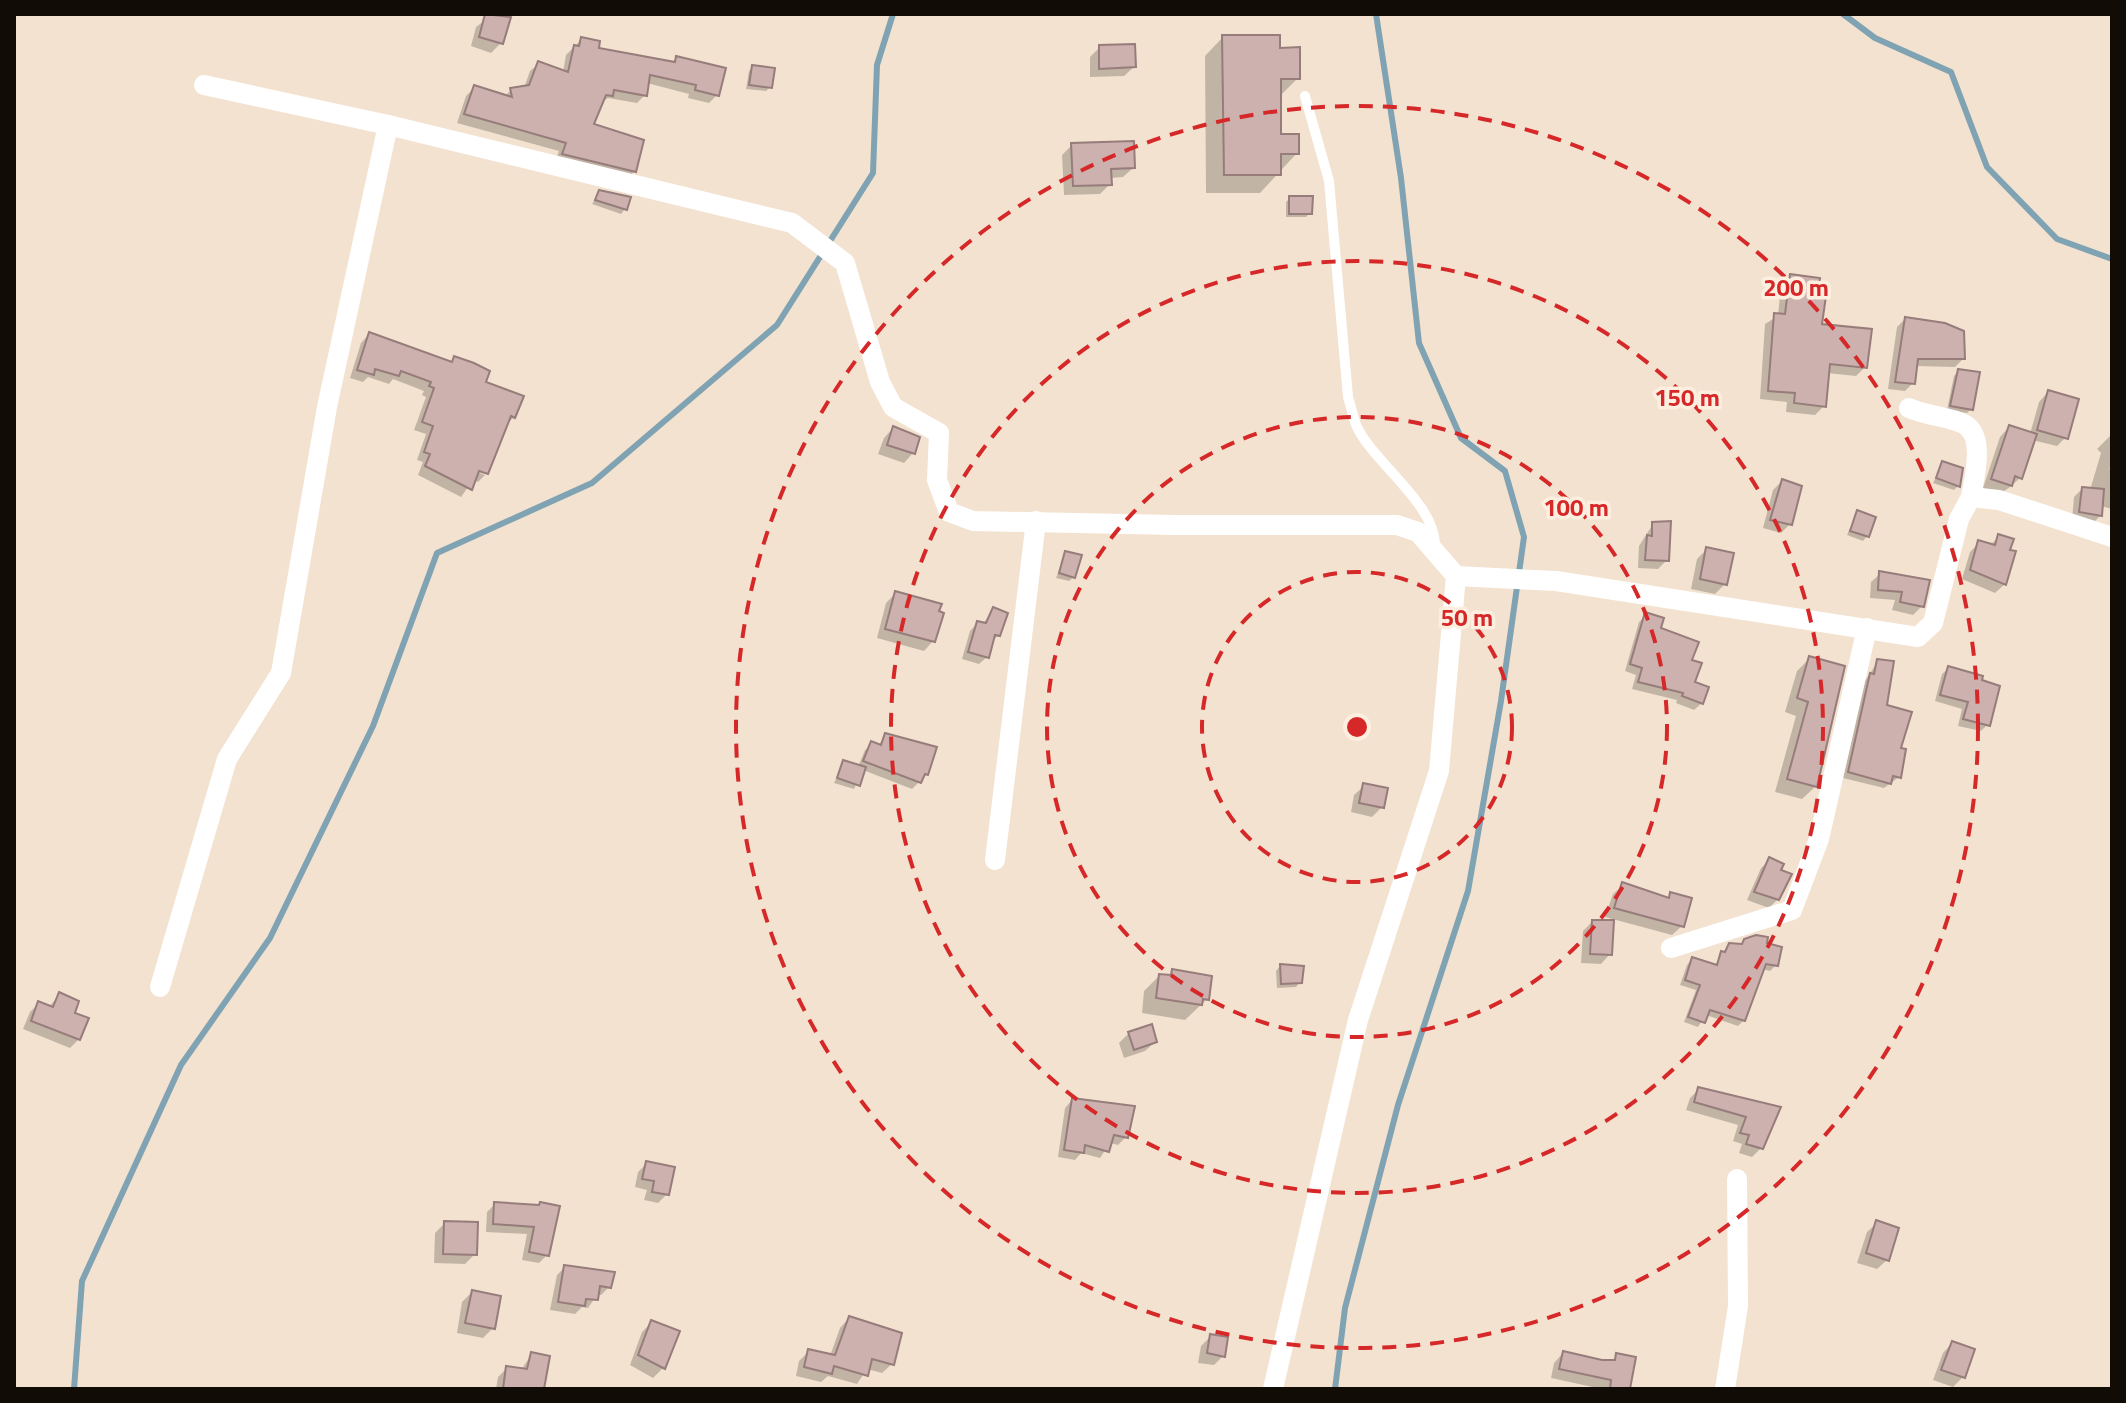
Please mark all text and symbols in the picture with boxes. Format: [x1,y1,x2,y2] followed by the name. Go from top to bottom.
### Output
[1763,269,1829,305] text: 200 m
[1654,379,1720,415] text: 150 m
[1543,489,1609,525] text: 100 m
[1441,599,1493,635] text: 50 m
[1343,713,1371,741] centre of rings

